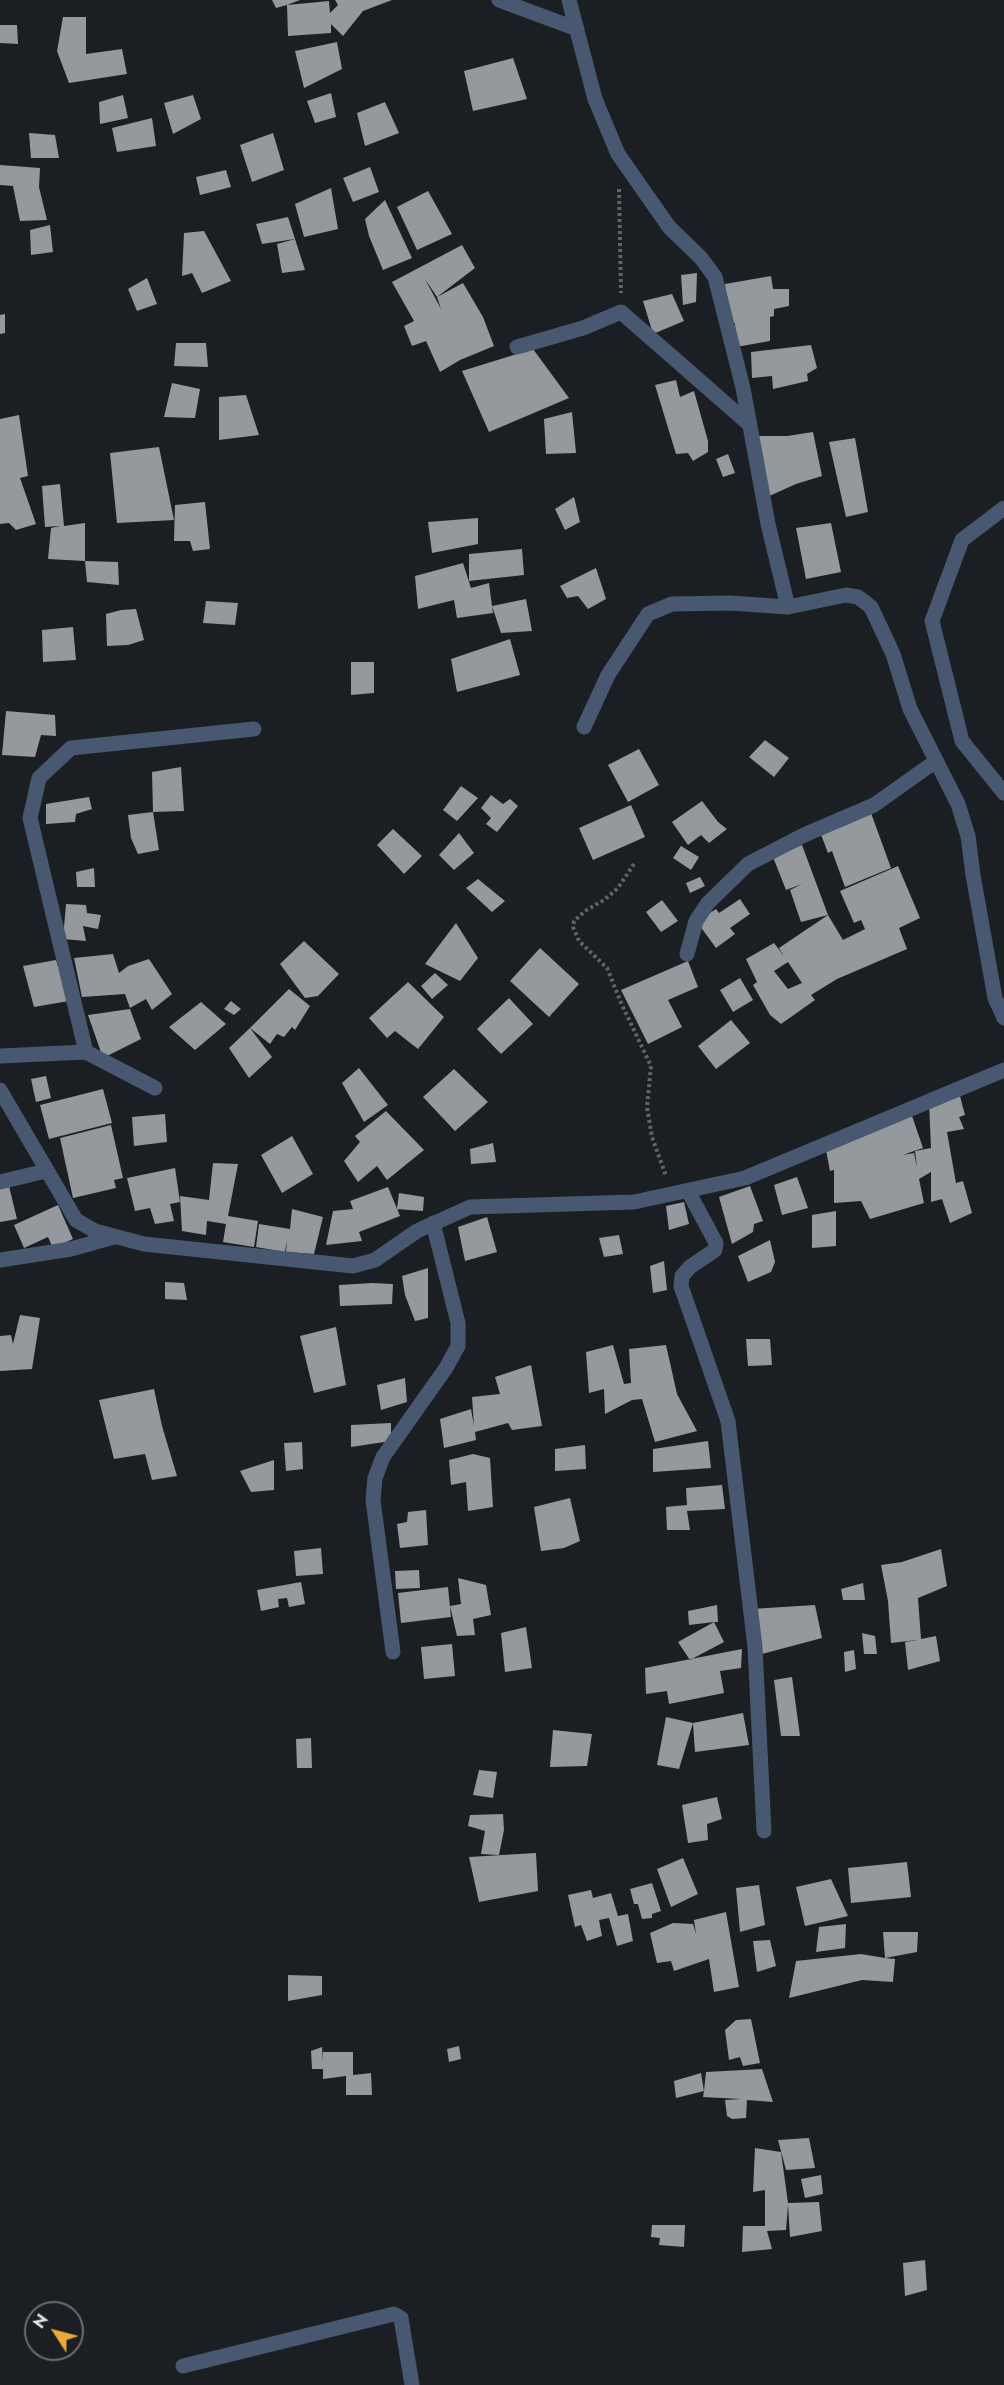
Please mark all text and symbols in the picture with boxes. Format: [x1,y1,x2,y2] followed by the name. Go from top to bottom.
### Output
[24,2301,84,2361] north arrow
[28,2309,54,2333] text: N

